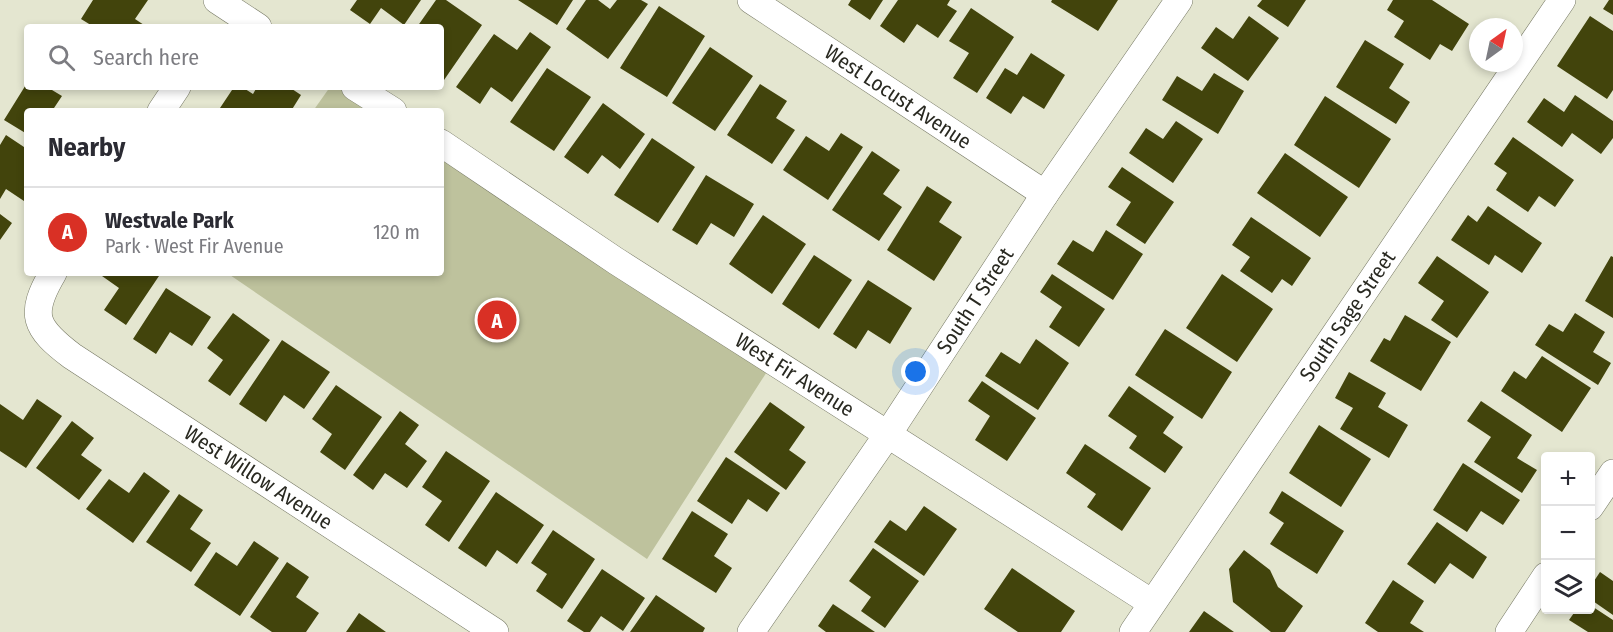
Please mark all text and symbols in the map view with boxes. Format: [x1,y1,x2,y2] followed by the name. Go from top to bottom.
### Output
[1469,18,1523,72] north arrow
[24,24,444,90] search box
[820,39,976,155] street label: West Locust Avenue
[45,41,78,74] icon: search
[93,44,199,71] text: Search here
[48,132,125,163] text: Nearby
[105,207,234,234] text: Westvale Park
[62,220,73,244] text: A
[373,220,420,244] text: 120 m
[105,234,284,258] text: Park · West Fir Avenue
[931,243,1019,359] street label: South T Street
[1294,245,1401,386] street label: South Sage Street
[478,298,516,342] pin: A
[730,327,859,423] street label: West Fir Avenue
[901,357,930,386] your location
[179,420,337,535] street label: West Willow Avenue
[1541,452,1595,614] map controls
[1541,452,1595,506] button: +
[1541,506,1595,560] button: −
[1541,560,1595,614] button: layers

